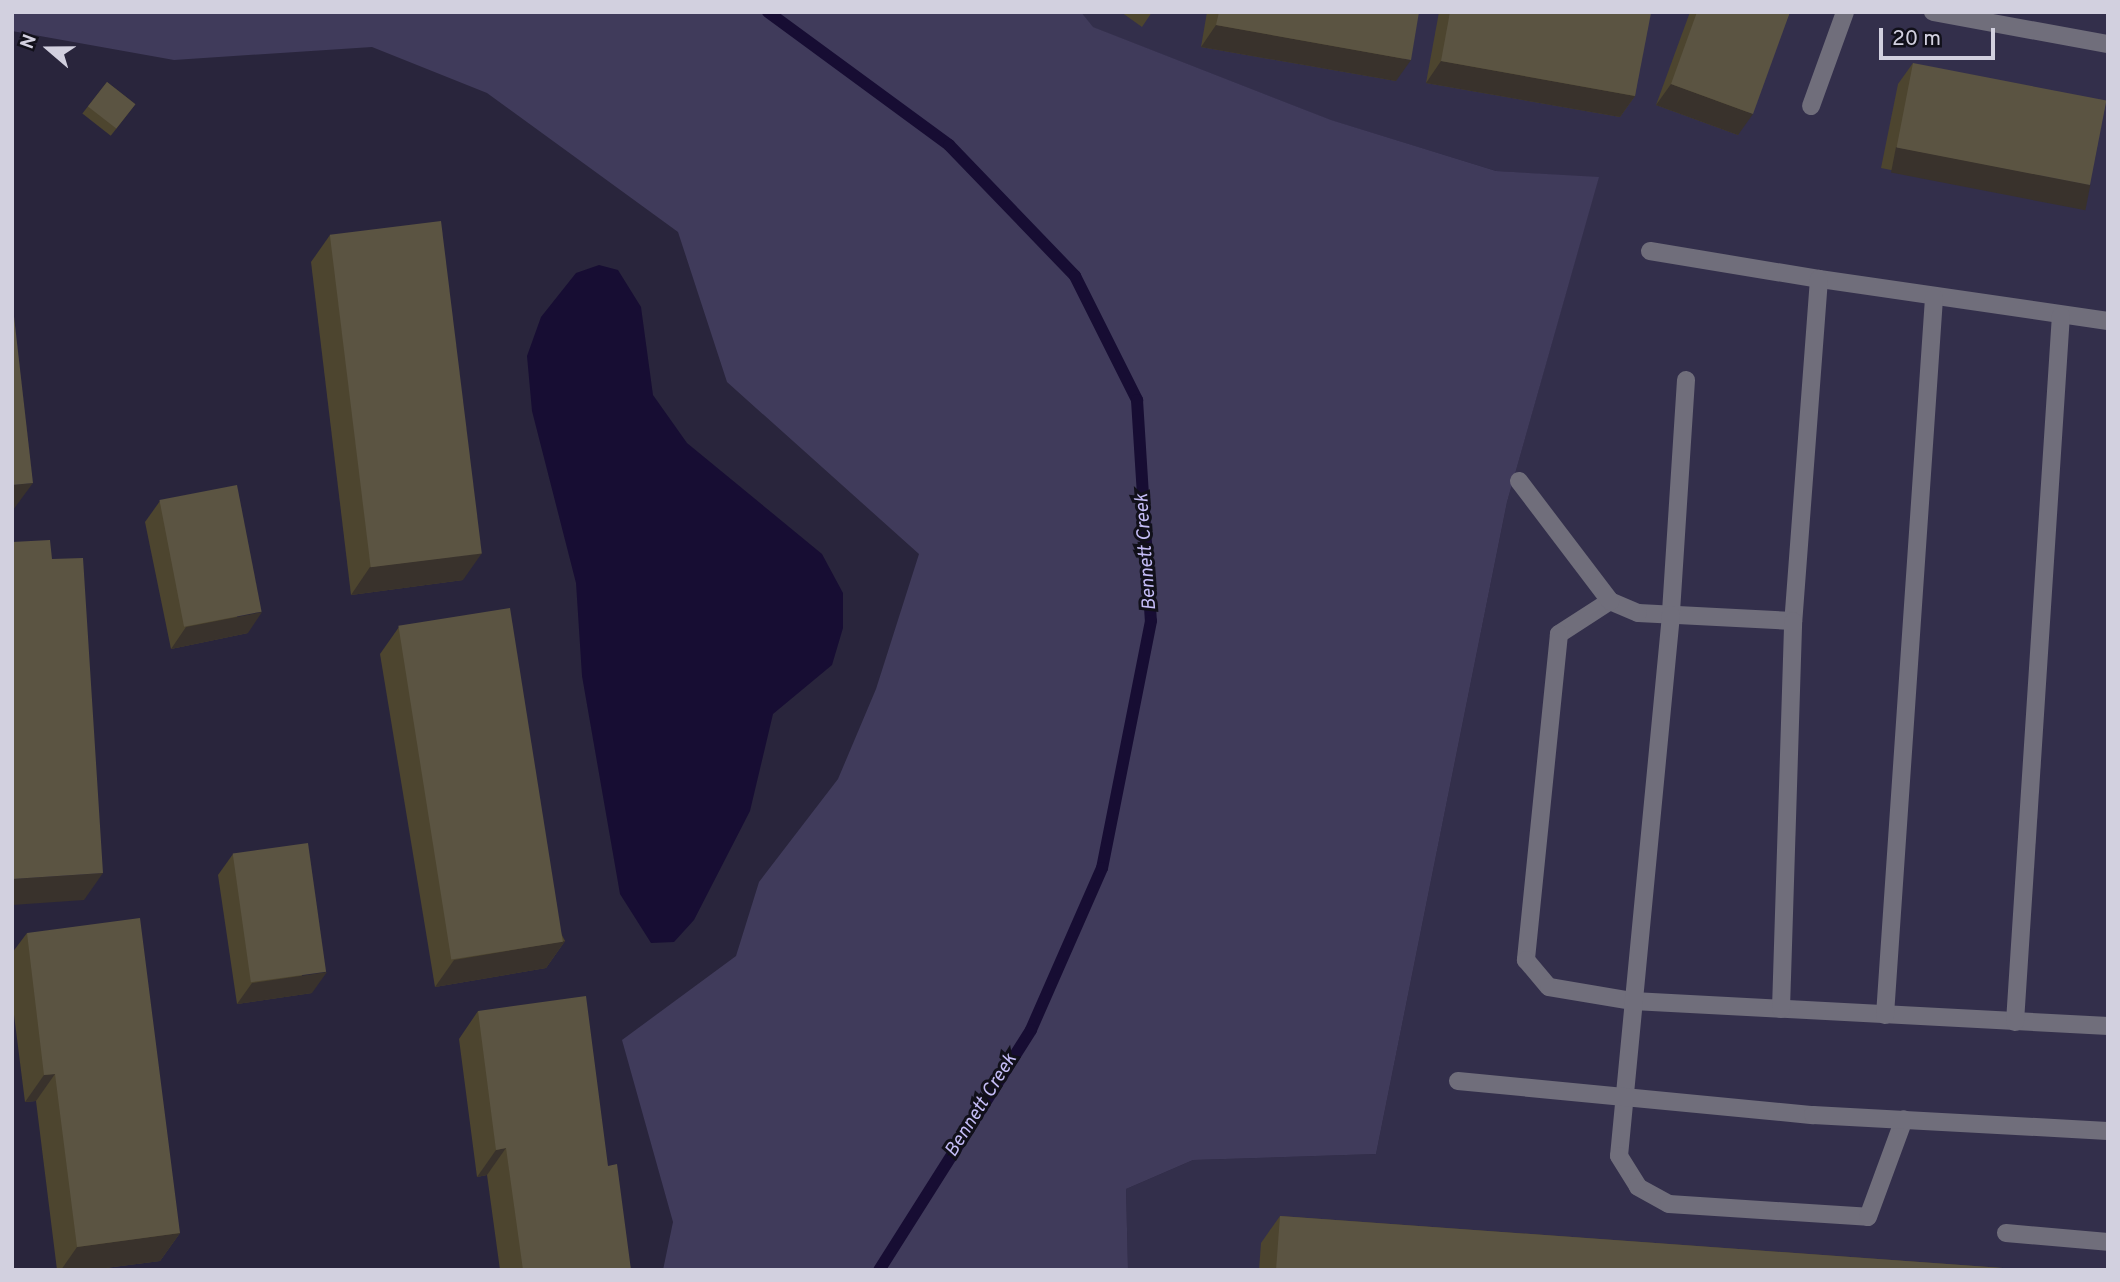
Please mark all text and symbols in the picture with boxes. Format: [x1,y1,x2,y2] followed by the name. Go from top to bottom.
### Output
[14,14,84,84] north arrow
[1882,14,1997,58] scale bar
[1892,26,1941,53] text: 20 m
[16,31,43,52] text: N
[1132,493,1162,611] water label: Bennett Creek
[941,1050,1023,1162] water label: Bennett Creek

